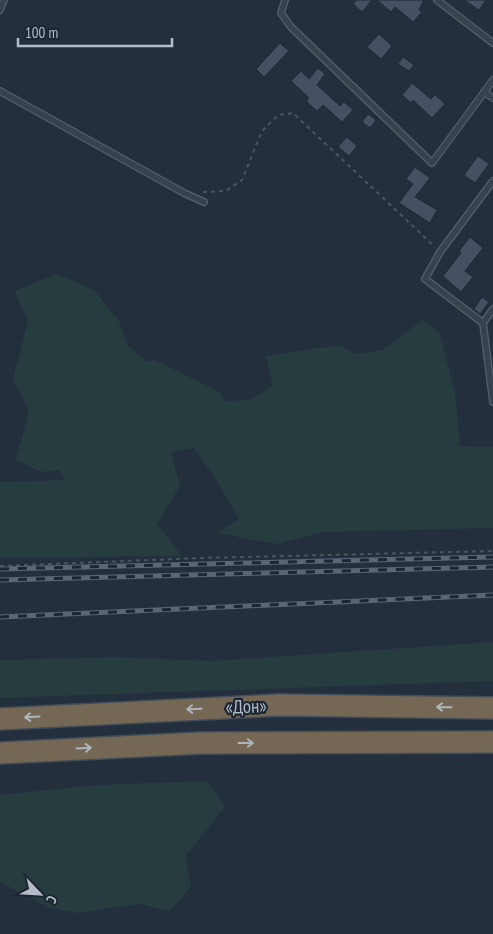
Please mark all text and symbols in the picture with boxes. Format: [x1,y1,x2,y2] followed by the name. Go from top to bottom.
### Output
[18,15,171,47] scale bar
[25,23,58,42] text: 100 m
[225,693,267,719] street label: «Дон»
[437,702,453,712] one-way arrow
[187,704,203,713] one-way arrow
[24,713,40,722] one-way arrow
[238,738,254,748] one-way arrow
[75,744,91,753] one-way arrow
[15,869,65,919] north arrow
[42,893,61,907] text: С

